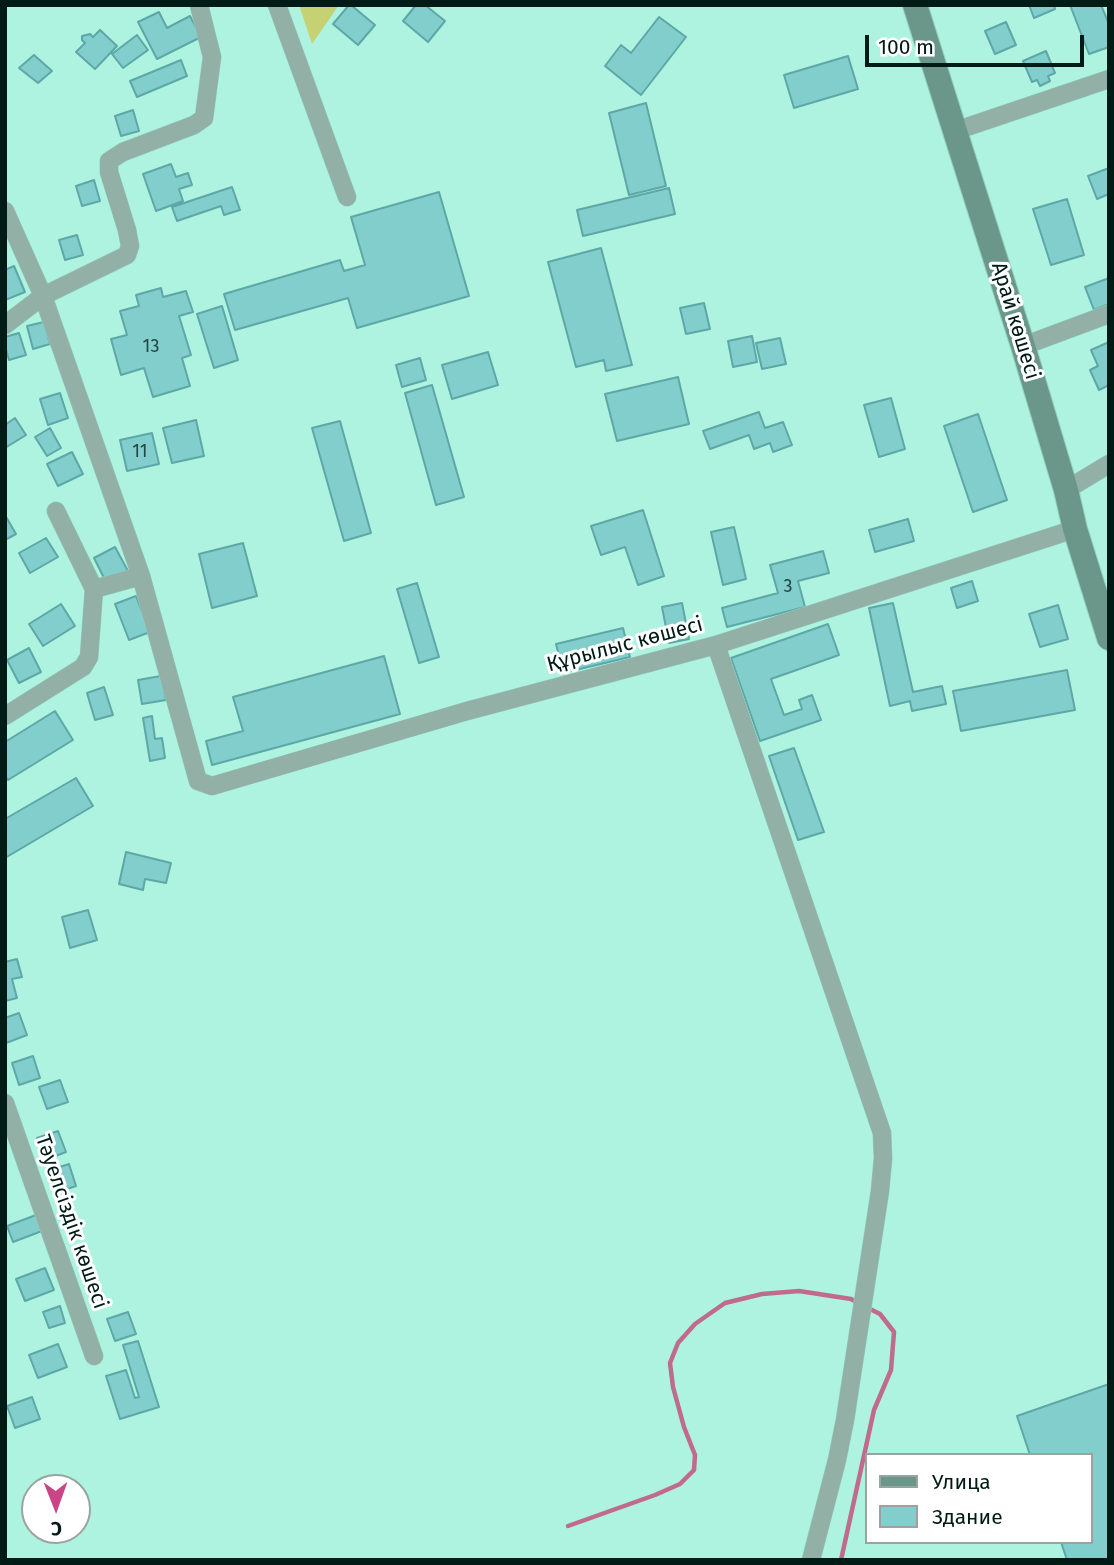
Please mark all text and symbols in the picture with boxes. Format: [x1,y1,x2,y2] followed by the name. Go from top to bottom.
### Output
[869,21,1088,65] scale bar
[878,34,934,60] text: 100 m
[985,259,1045,383] street label: Арай көшесі
[143,336,159,358] house number: 13
[132,441,148,463] house number: 11
[784,576,792,598] house number: 3
[544,612,706,678] street label: Құрылыс көшесі
[29,1132,113,1312] street label: Тәуелсіздік көшесі
[866,1453,1093,1544] legend
[932,1469,991,1495] text: Улица
[21,1474,91,1544] north arrow
[932,1504,1003,1530] text: Здание
[51,1517,62,1540] text: С

